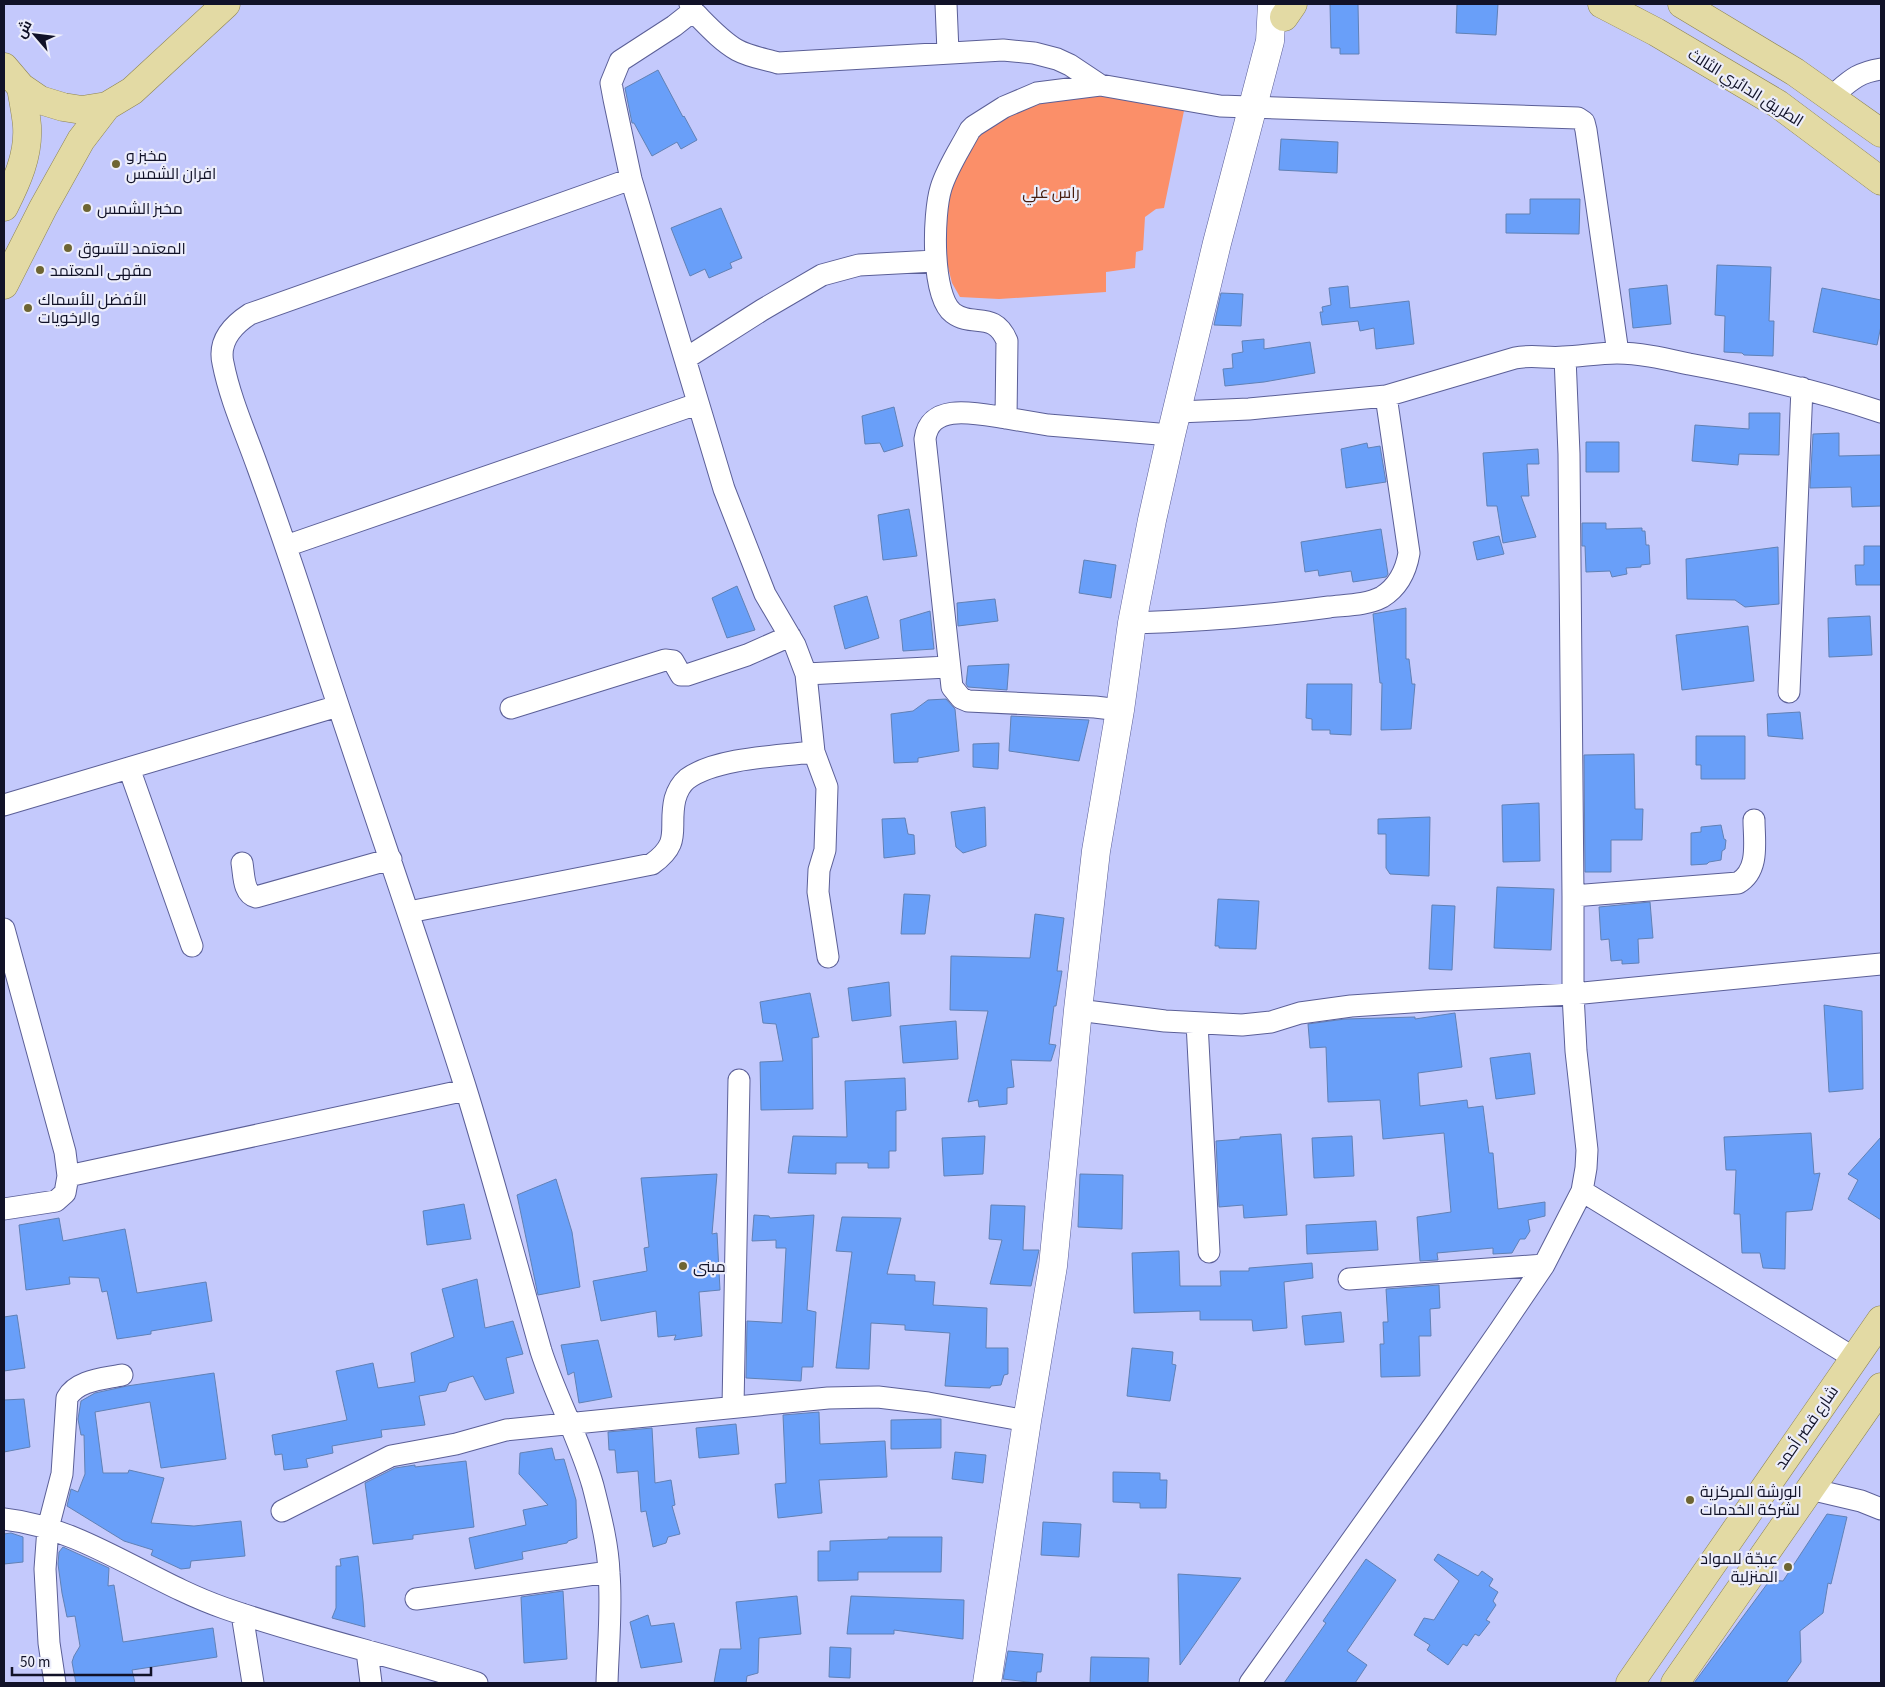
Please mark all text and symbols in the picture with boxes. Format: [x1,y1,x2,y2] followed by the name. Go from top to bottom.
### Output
[10,10,60,60] north arrow
[11,17,37,42] text: ش
[1682,43,1807,134] street label: الطريق الدائري الثالث
[126,145,216,185] place label: مخبز و افران الشمس
[110,158,122,170] marker: مخبز و افران الشمس
[1022,182,1080,206] park label: راس علي
[97,198,183,220] place label: مخبز الشمس
[81,202,93,214] marker: مخبز الشمس
[78,238,186,260] place label: المعتمد للتسوق
[62,242,74,254] marker: المعتمد للتسوق
[50,260,152,282] place label: مقهى المعتمد
[34,264,46,276] marker: مقهى المعتمد
[38,289,147,329] place label: الأفضل للأسماك والرخويات
[22,302,34,314] marker: الأفضل للأسماك والرخويات
[693,1256,726,1278] place label: مبنى
[677,1260,689,1272] marker: مبنى
[1770,1381,1844,1474] street label: شارع قصر أحمد
[1700,1481,1802,1521] place label: الورشة المركزية لشركة الخدمات
[1684,1494,1696,1506] marker: الورشة المركزية لشركة الخدمات
[1700,1548,1778,1588] place label: عبجّة للمواد المنزلية
[1782,1561,1794,1573] marker: عبجّة للمواد المنزلية
[12,1644,151,1676] scale bar
[20,1652,50,1673] text: 50 m

